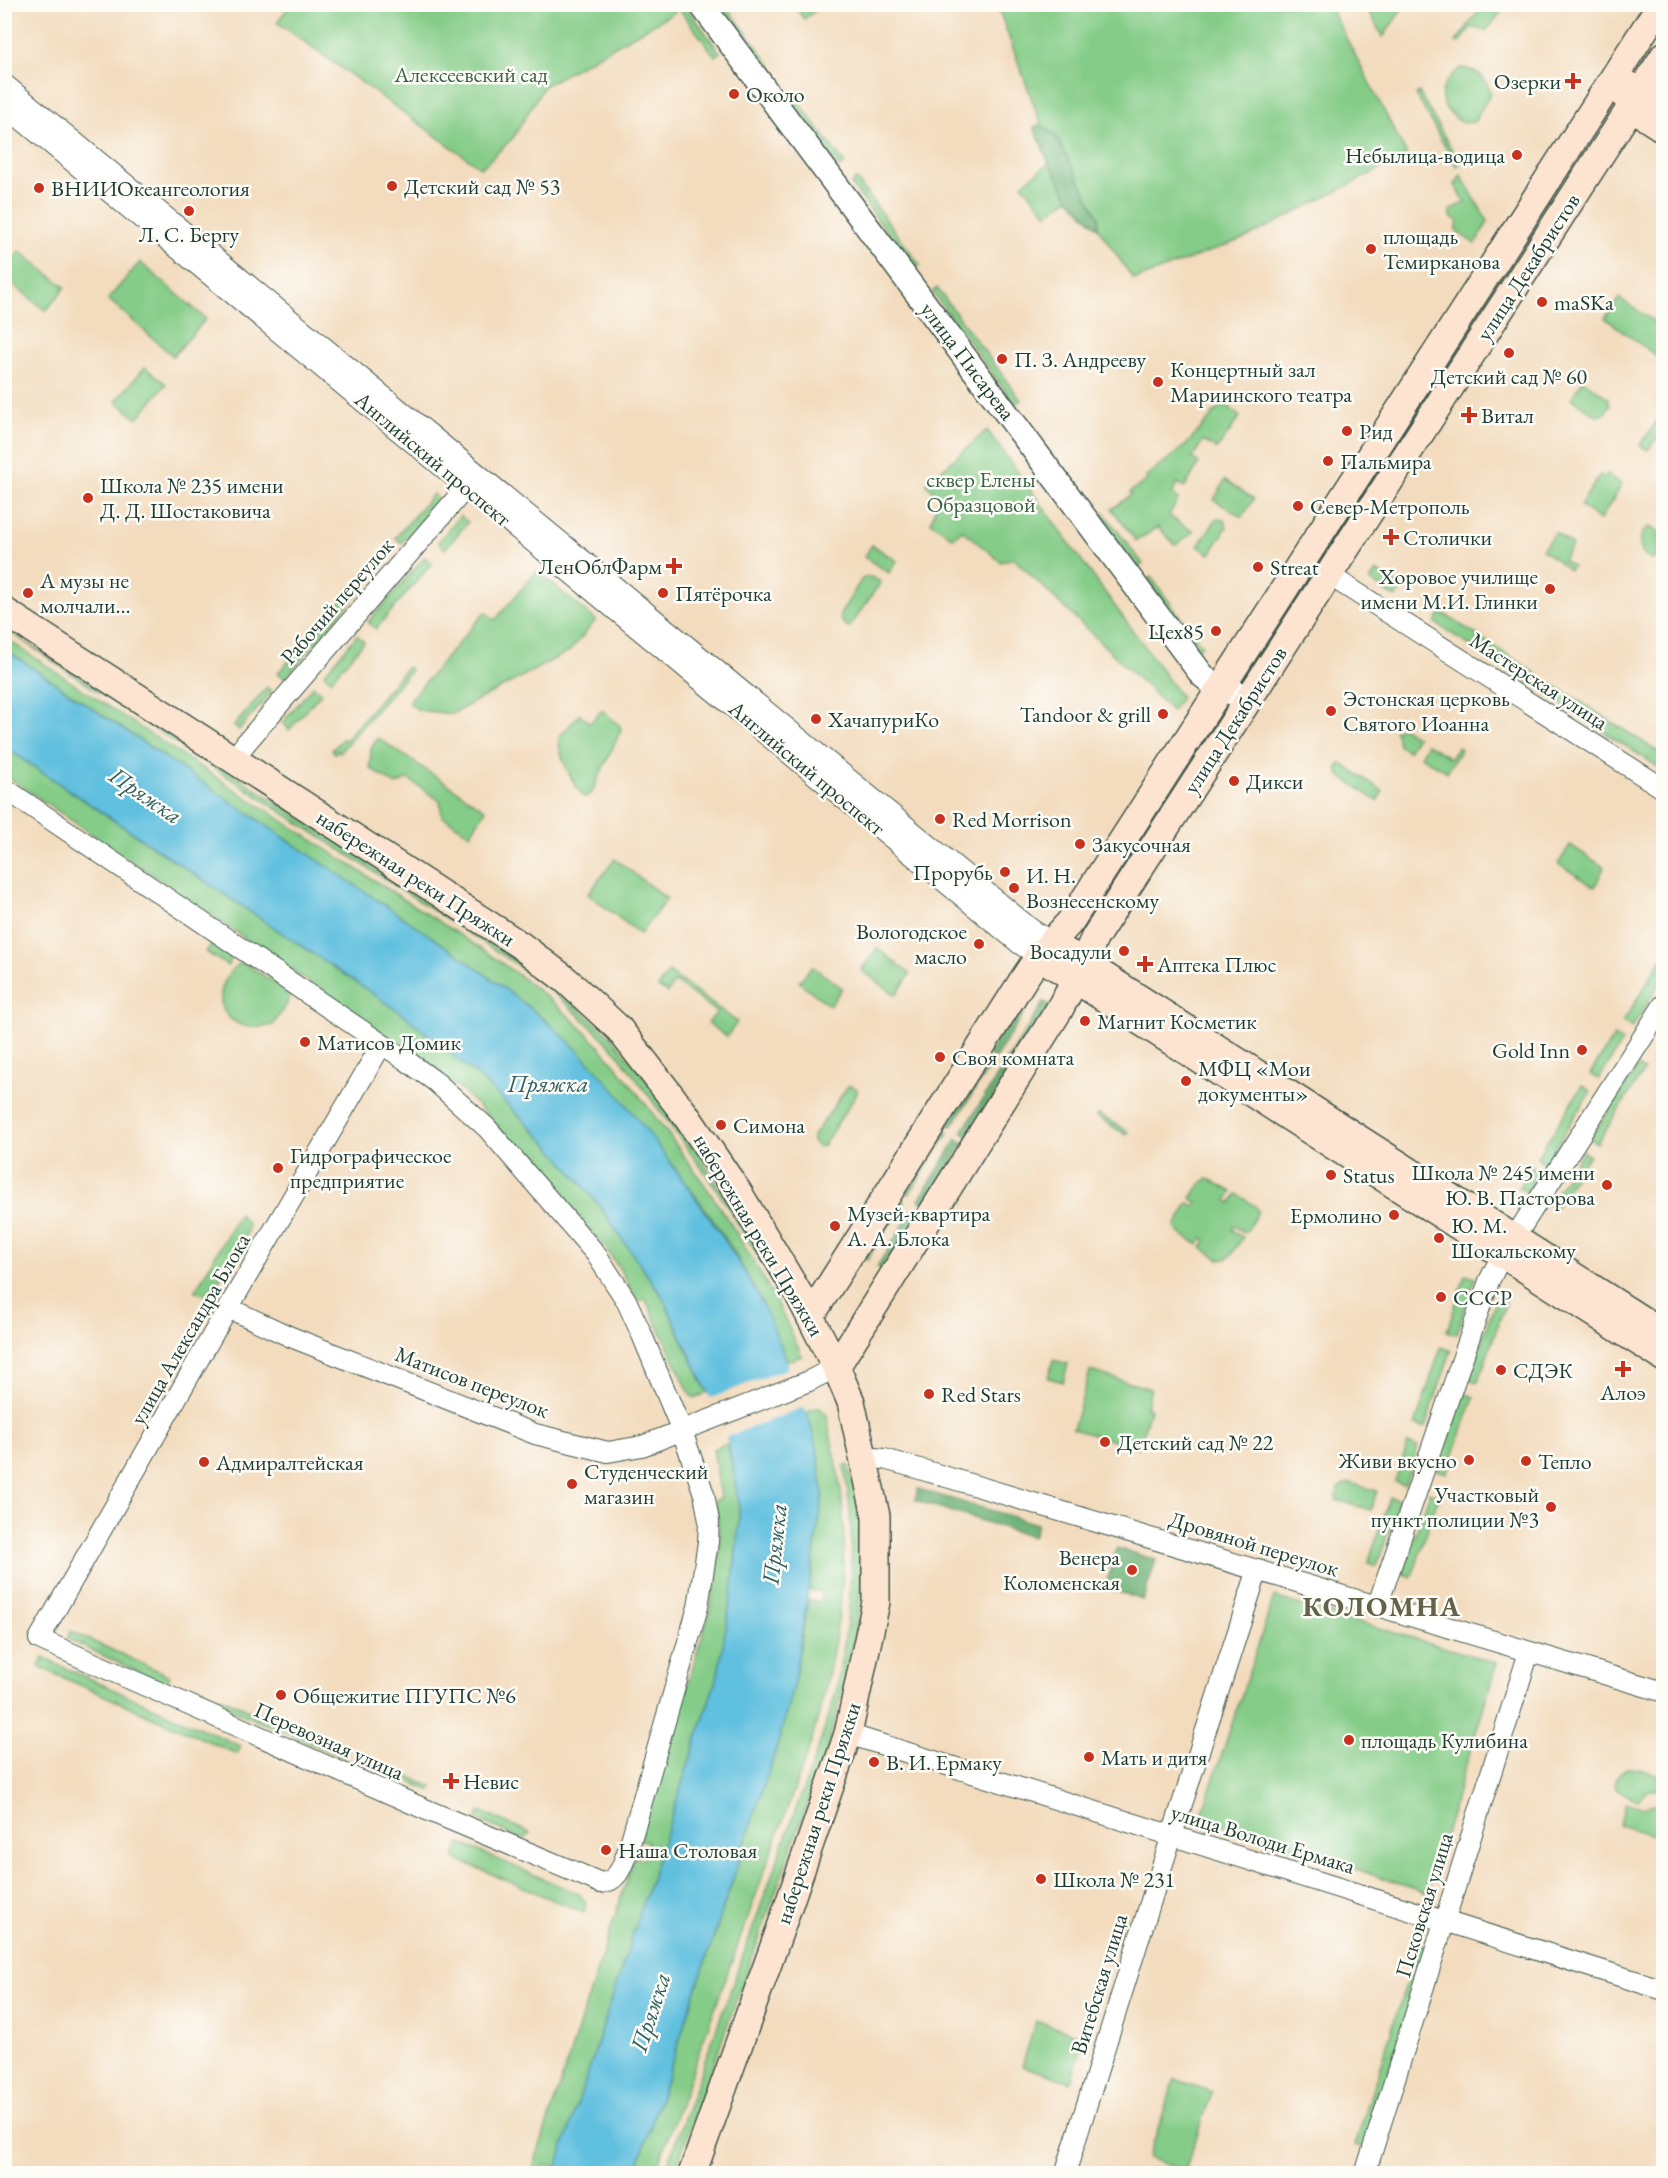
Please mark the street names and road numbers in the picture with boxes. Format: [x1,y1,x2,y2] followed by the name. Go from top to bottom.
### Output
[1470,188,1586,346] street label: улица Декабристов
[914,296,1022,426] street label: улица Писарева
[348,384,517,533] street label: Английский проспект
[274,531,400,671] street label: Рабочий переулок
[1464,625,1614,737] street label: Мастерская улица
[1177,641,1293,799] street label: улица Декабристов
[722,693,891,842] street label: Английский проспект
[311,803,521,953] street label: набережная реки Пряжки
[687,1128,831,1342] street label: набережная реки Пряжки
[123,1228,257,1430] street label: улица Александра Блока
[391,1339,554,1425] street label: Матисов переулок
[1166,1504,1343,1584] street label: Дровяной переулок
[250,1695,409,1787] street label: Перевозная улица
[768,1698,868,1928] street label: набережная реки Пряжки
[1167,1797,1359,1881] street label: улица Володи Ермака
[1388,1829,1460,1981] street label: Псковская улица
[1064,1910,1134,2058] street label: Витебская улица

